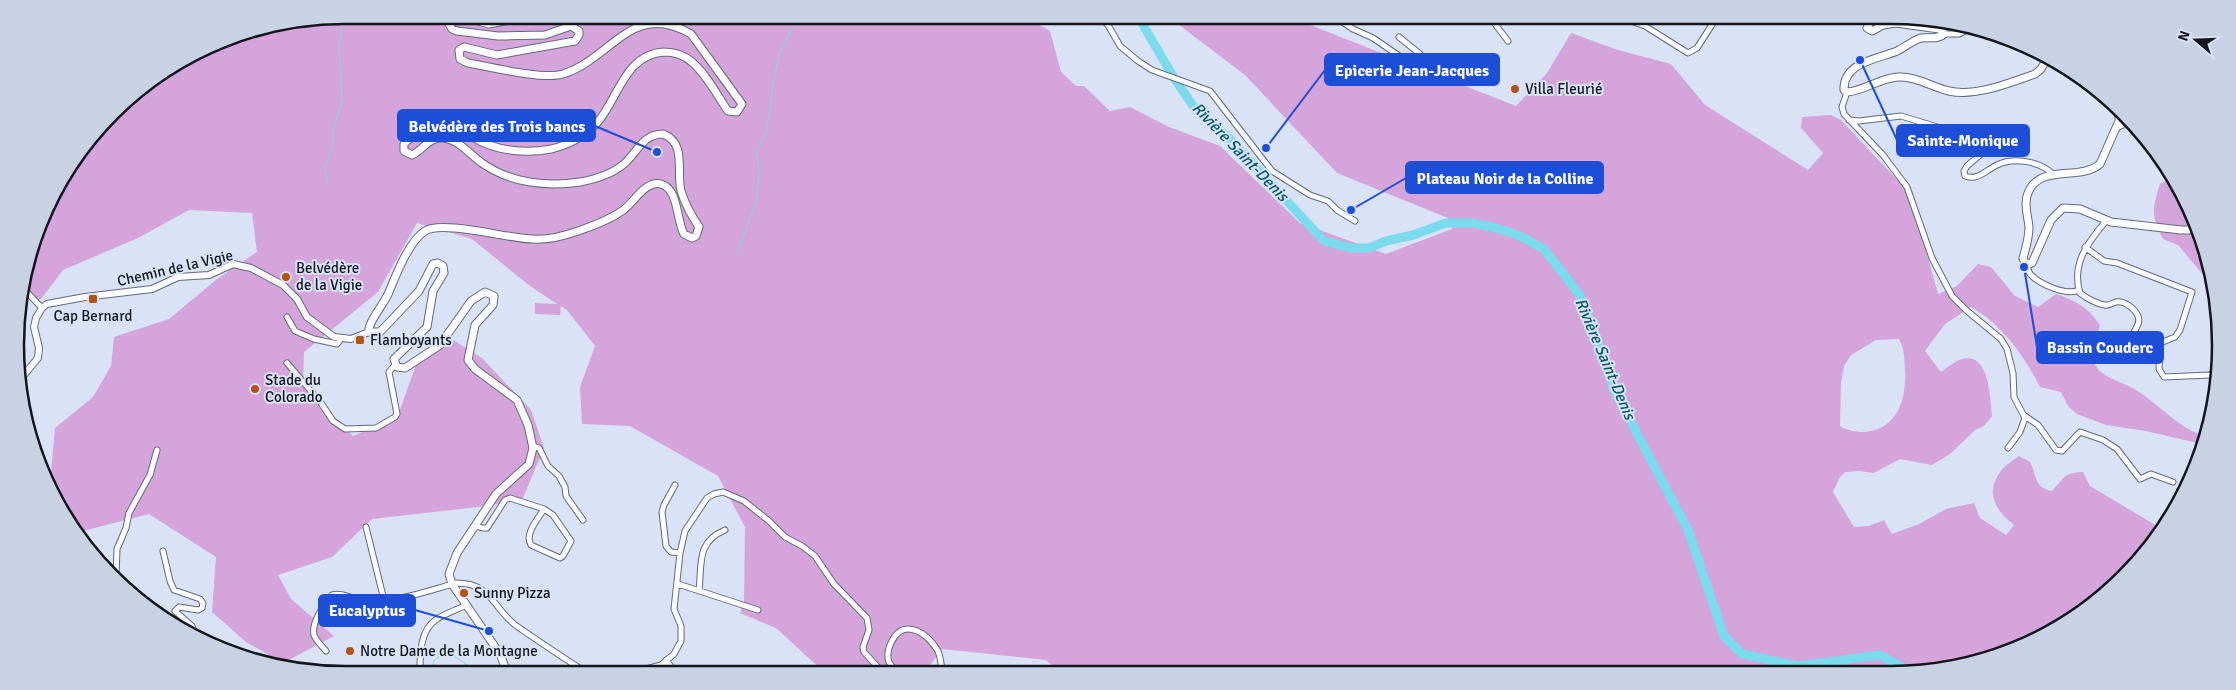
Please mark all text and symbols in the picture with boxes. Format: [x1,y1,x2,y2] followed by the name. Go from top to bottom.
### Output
[2171,15,2221,65] north arrow
[2175,29,2194,43] text: N
[1325,54,1499,85] callout: Epicerie Jean-Jacques
[1335,61,1489,81] text: Epicerie Jean-Jacques
[1525,80,1602,98] place label: Villa Fleurié
[1509,83,1521,95] marker: Villa Fleurié
[1188,98,1294,207] water label: Rivière Saint-Denis
[398,110,595,141] callout: Belvédère des Trois bancs
[409,117,585,137] text: Belvédère des Trois bancs
[1897,125,2029,156] callout: Sainte-Monique
[1907,131,2019,151] text: Sainte-Monique
[1406,162,1603,193] callout: Plateau Noir de la Colline
[1416,169,1594,189] text: Plateau Noir de la Colline
[115,246,235,290] street label: Chemin de la Vigie
[296,259,362,294] place label: Belvédère de la Vigie
[280,271,292,283] marker: Belvédère de la Vigie
[87,293,99,305] marker: Cap Bernard
[1570,295,1640,425] water label: Rivière Saint-Denis
[53,307,133,325] place label: Cap Bernard
[370,331,452,349] place label: Flamboyants
[2037,332,2163,363] callout: Bassin Couderc
[354,334,366,346] marker: Flamboyants
[2047,338,2154,358] text: Bassin Couderc
[265,371,323,406] place label: Stade du Colorado
[249,383,261,395] marker: Stade du Colorado
[474,584,551,602] place label: Sunny Pizza
[458,587,470,599] marker: Sunny Pizza
[319,595,415,626] callout: Eucalyptus
[329,601,405,621] text: Eucalyptus
[360,642,538,660] place label: Notre Dame de la Montagne
[344,645,356,657] marker: Notre Dame de la Montagne

